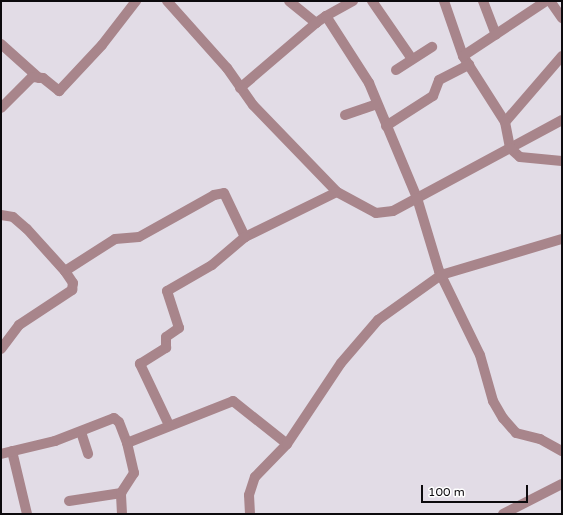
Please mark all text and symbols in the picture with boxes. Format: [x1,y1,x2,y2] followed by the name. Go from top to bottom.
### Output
[423,477,530,503] scale bar
[428,485,465,499] text: 100 m

